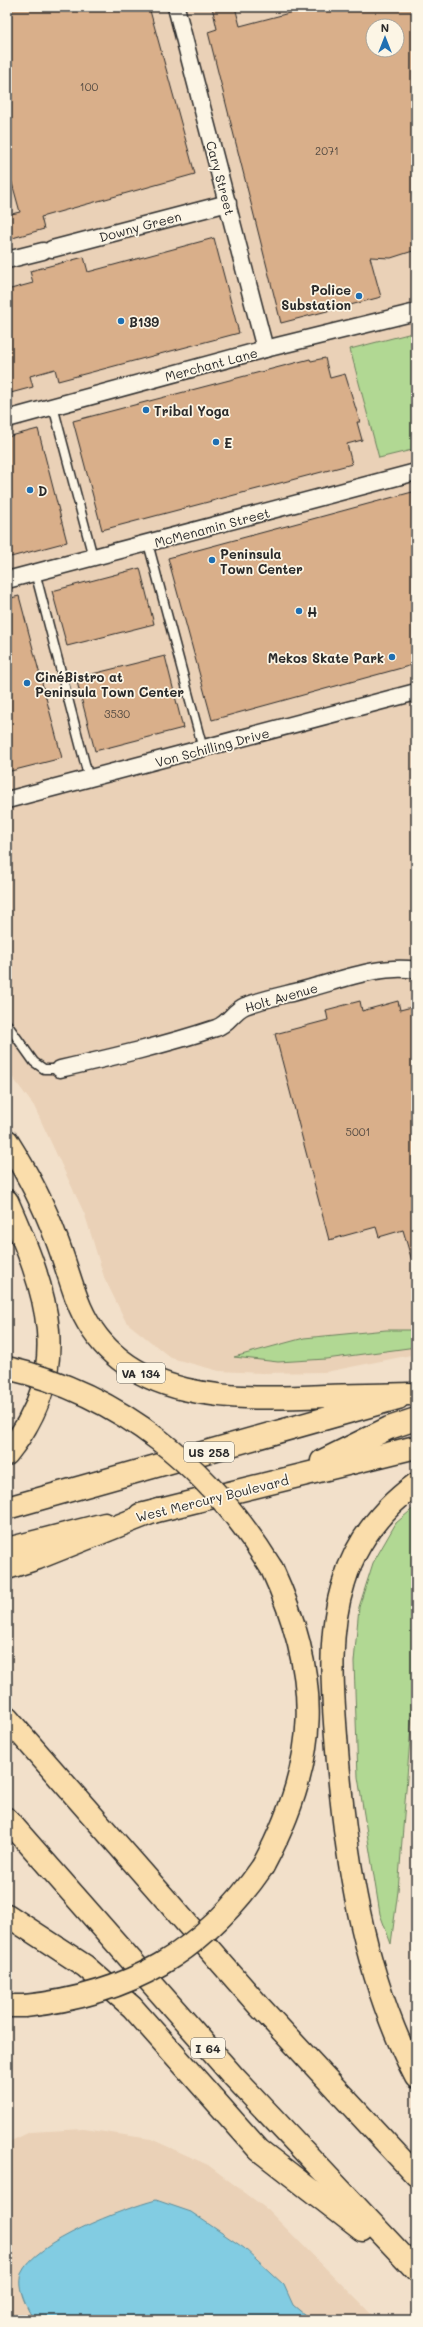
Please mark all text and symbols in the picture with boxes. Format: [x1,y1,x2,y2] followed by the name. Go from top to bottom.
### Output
[365,18,405,58] north arrow
[381,20,389,35] text: N
[80,79,98,94] house number: 100
[203,139,239,217] street label: Cary Street
[315,143,339,158] house number: 2071
[97,207,183,245] street label: Downy Green
[281,281,351,313] place label: Police Substation
[354,291,364,301] marker: Police Substation
[129,313,159,330] place label: B139
[116,316,126,326] marker: B139
[163,343,259,385] street label: Merchant Lane
[154,402,229,419] place label: Tribal Yoga
[141,405,151,415] marker: Tribal Yoga
[224,434,232,451] place label: E
[211,437,221,447] marker: E
[38,482,47,499] place label: D
[25,485,35,495] marker: D
[152,503,272,551] street label: McMenamin Street
[220,545,303,577] place label: Peninsula Town Center
[207,555,217,565] marker: Peninsula Town Center
[307,603,317,620] place label: H
[294,606,304,616] marker: H
[268,649,384,666] place label: Mekos Skate Park
[387,652,397,662] marker: Mekos Skate Park
[35,668,184,700] place label: CinéBistro at Peninsula Town Center
[22,678,32,688] marker: CinéBistro at Peninsula Town Center
[104,706,130,721] house number: 3530
[153,724,271,770] street label: Von Schilling Drive
[243,978,319,1016] street label: Holt Avenue
[346,1124,370,1139] house number: 5001
[117,1363,165,1383] road number: VA 134
[184,1442,234,1462] road number: US 258
[134,1471,290,1525] street label: West Mercury Boulevard
[191,2038,225,2058] road number: I 64

